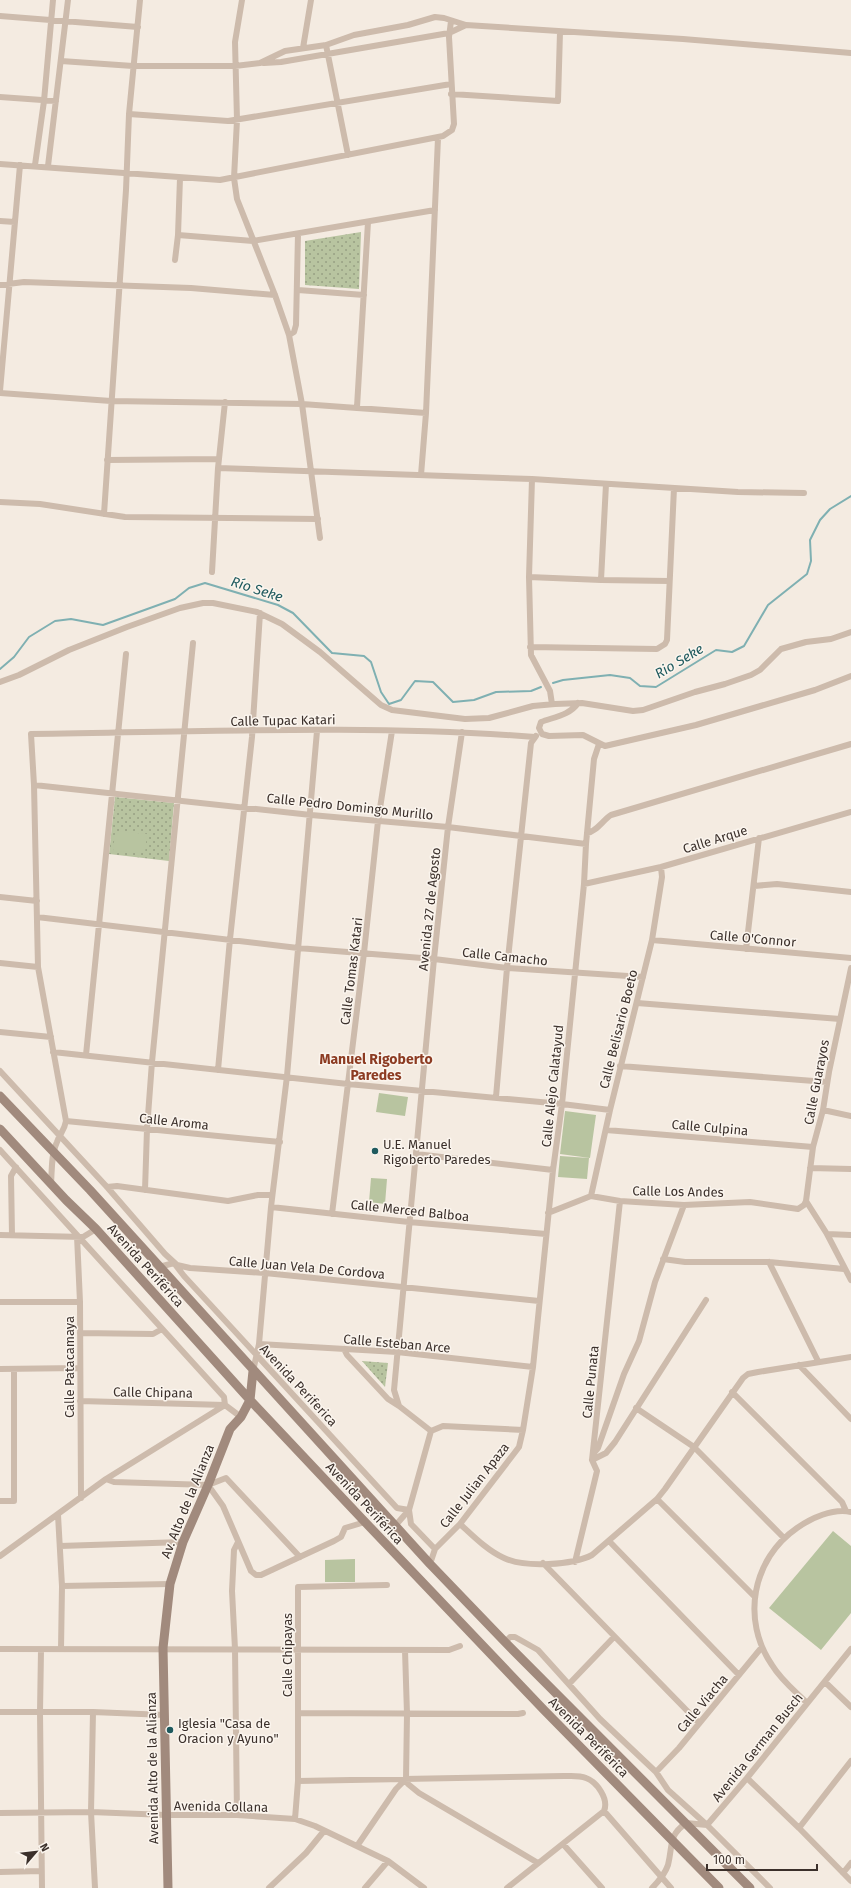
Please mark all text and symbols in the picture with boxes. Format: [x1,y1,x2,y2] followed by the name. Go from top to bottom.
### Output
[229,573,285,606] water label: Río Seke
[652,640,707,683] water label: Rio Seke
[230,712,336,729] street label: Calle Tupac Katari
[266,790,434,823] street label: Calle Pedro Domingo Murillo
[681,823,749,856] street label: Calle Arque
[416,847,443,972] street label: Avenida 27 de Agosto
[337,916,366,1026] street label: Calle Tomas Katari
[709,927,797,950] street label: Calle O'Connor
[461,945,549,968] street label: Calle Camacho
[596,968,641,1090] street label: Calle Belisario Boeto
[539,1024,566,1148] street label: Calle Alejo Calatayud
[801,1038,832,1126] street label: Calle Guarayos
[319,1051,433,1084] district label: Manuel Rigoberto Paredes
[138,1110,210,1133] street label: Calle Aroma
[671,1117,749,1138] street label: Calle Culpina
[383,1137,491,1167] place label: U.E. Manuel Rigoberto Paredes
[370,1146,380,1156] marker: U.E. Manuel Rigoberto Paredes
[632,1183,724,1200] street label: Calle Los Andes
[350,1197,470,1224] street label: Calle Merced Balboa
[104,1221,187,1310] street label: Avenida Periférica
[228,1253,386,1282] street label: Calle Juan Vela De Cordova
[62,1316,77,1418] street label: Calle Patacamaya
[343,1331,451,1356] street label: Calle Esteban Arce
[257,1341,340,1429] street label: Avenida Periferica
[579,1345,602,1419] street label: Calle Punata
[113,1384,193,1401] street label: Calle Chipana
[436,1440,512,1531] street label: Calle Julian Apaza
[158,1442,217,1560] street label: Av. Alto de la Alianza
[323,1459,406,1547] street label: Avenida Periférica
[280,1613,295,1697] street label: Calle Chipayas
[674,1671,731,1735] street label: Calle Viacha
[709,1690,806,1805] street label: Avenida German Busch
[144,1692,161,1844] street label: Avenida Alto de la Alianza
[546,1694,632,1780] street label: Avenida Periférica
[178,1716,279,1746] place label: Iglesia "Casa de Oracion y Ayuno"
[165,1725,175,1735] marker: Iglesia "Casa de Oracion y Ayuno"
[174,1798,268,1815] street label: Avenida Collana
[16,1832,56,1872] north arrow
[37,1841,52,1854] text: N
[707,1846,817,1872] scale bar
[713,1853,745,1867] text: 100 m

